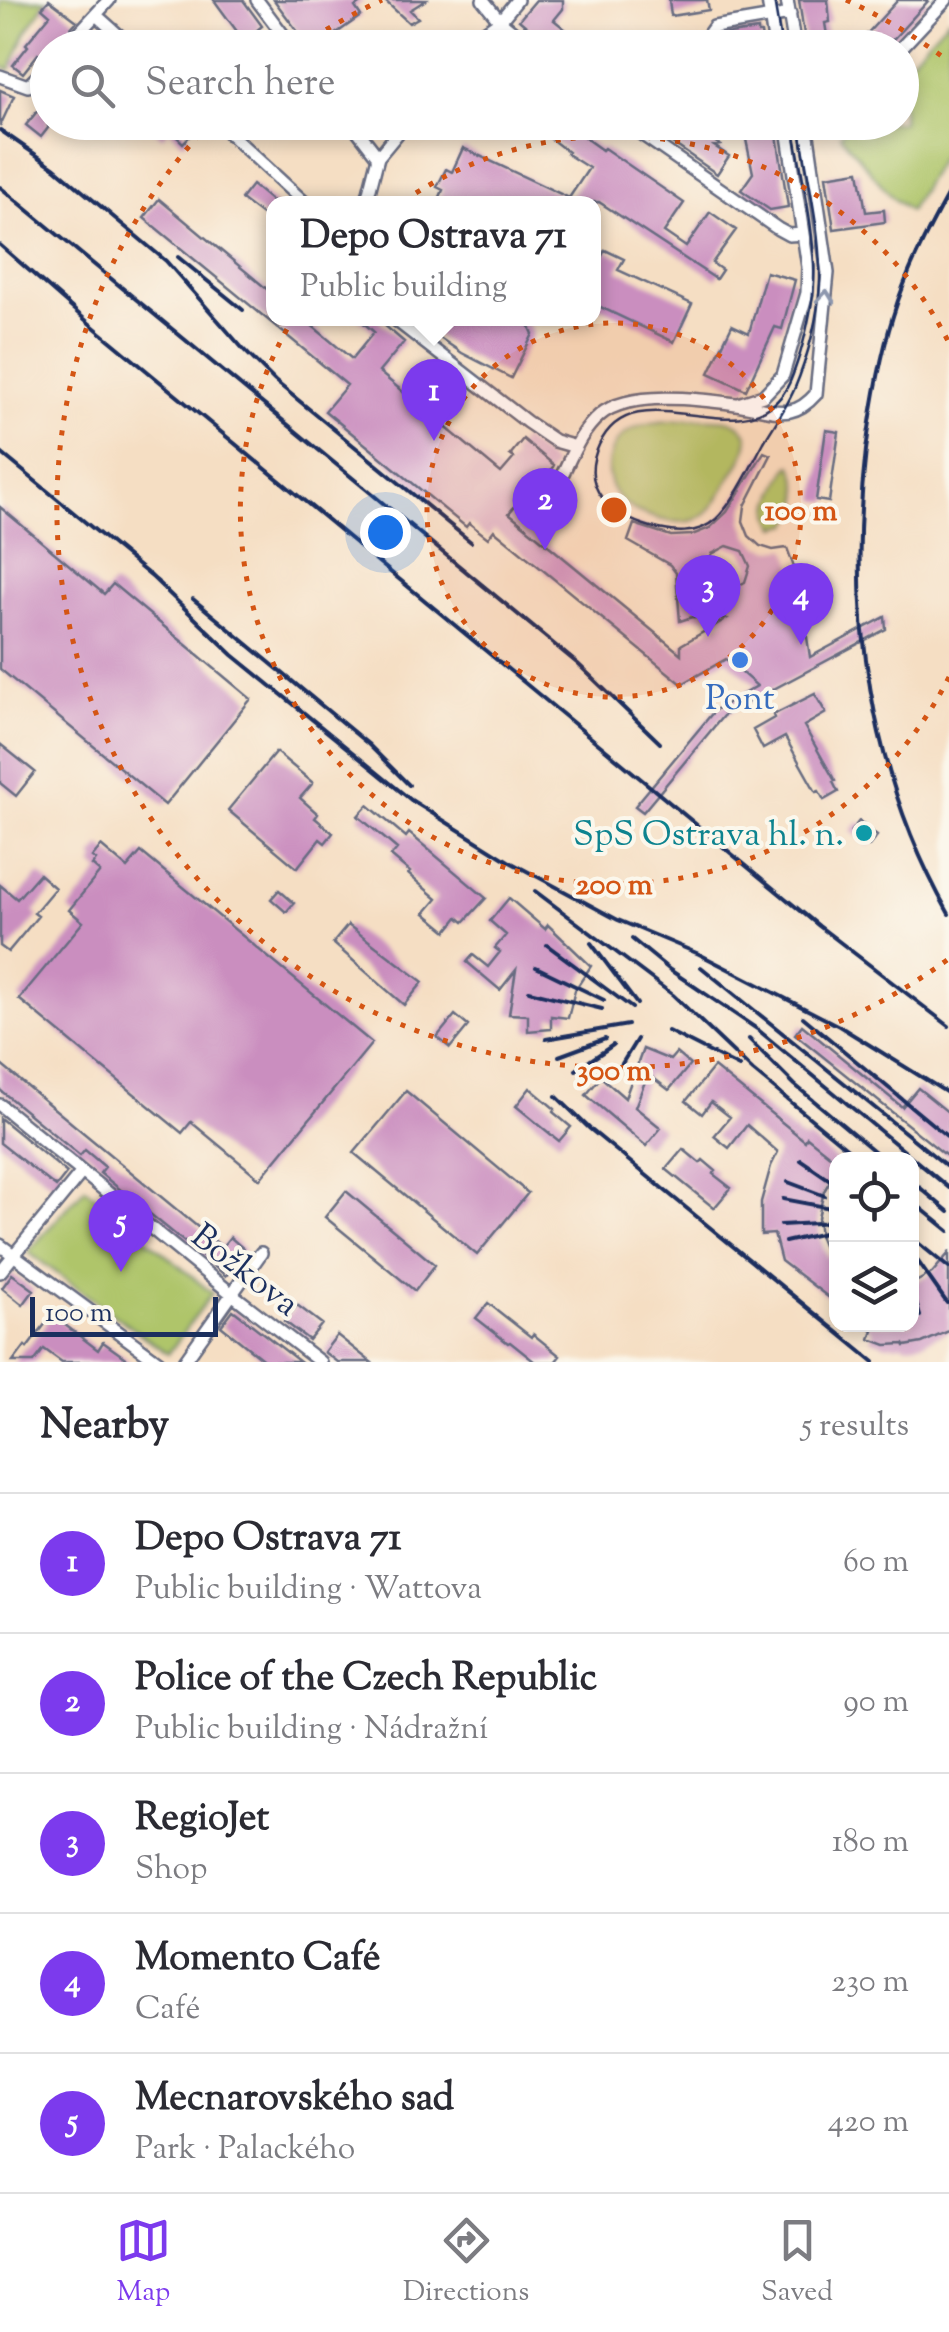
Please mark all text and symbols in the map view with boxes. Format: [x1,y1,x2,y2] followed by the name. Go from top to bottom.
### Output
[30,30,919,140] search box
[65,58,120,113] icon: search
[145,58,336,112] text: Search here
[266,196,601,326] popup
[300,211,567,265] text: Depo Ostrava 71
[300,265,507,311] text: Public building
[815,289,837,305] one-way arrow
[402,358,466,441] pin: 1
[512,468,578,550] pin: 2
[765,491,838,534] text: 100 m
[596,492,632,528] centre of rings
[360,507,411,558] your location
[676,554,740,637] pin: 3
[768,562,834,645] pin: 4
[729,649,751,671] marker: Pont
[705,675,775,726] place label: Pont
[573,811,844,862] place label: SpS Ostrava hl. n.
[853,822,875,844] marker: SpS Ostrava hl. n.
[576,865,653,908] text: 200 m
[577,1051,652,1094] text: 300 m
[829,1152,919,1332] map controls
[829,1152,919,1242] button: locate
[88,1190,154,1272] pin: 5
[179,1213,309,1330] street label: Božkova
[829,1242,919,1332] button: layers
[30,1292,218,1336] scale bar
[45,1294,113,1334] text: 100 m
[40,1397,169,1457] text: Nearby
[801,1404,909,1450] text: 5 results
[135,1513,401,1567] text: Depo Ostrava 71
[67,1540,78,1586] text: 1
[843,1540,909,1586] text: 60 m
[135,1567,482,1613] text: Public building · Wattova
[135,1653,597,1707] text: Police of the Czech Republic
[65,1680,80,1726] text: 2
[843,1680,909,1726] text: 90 m
[135,1707,488,1753] text: Public building · Nádražní
[135,1793,269,1847] text: RegioJet
[66,1820,79,1866] text: 3
[832,1820,909,1866] text: 180 m
[135,1847,207,1893] text: Shop
[135,1933,381,1987] text: Momento Café
[64,1960,81,2006] text: 4
[831,1960,909,2006] text: 230 m
[135,1987,200,2033] text: Café
[135,2073,454,2127] text: Mecnarovského sad
[67,2100,78,2146] text: 5
[828,2100,909,2146] text: 420 m
[135,2127,355,2173] text: Park · Palackého
[116,2213,171,2313] tab: Map
[403,2213,529,2313] tab: Directions
[761,2213,833,2313] tab: Saved

